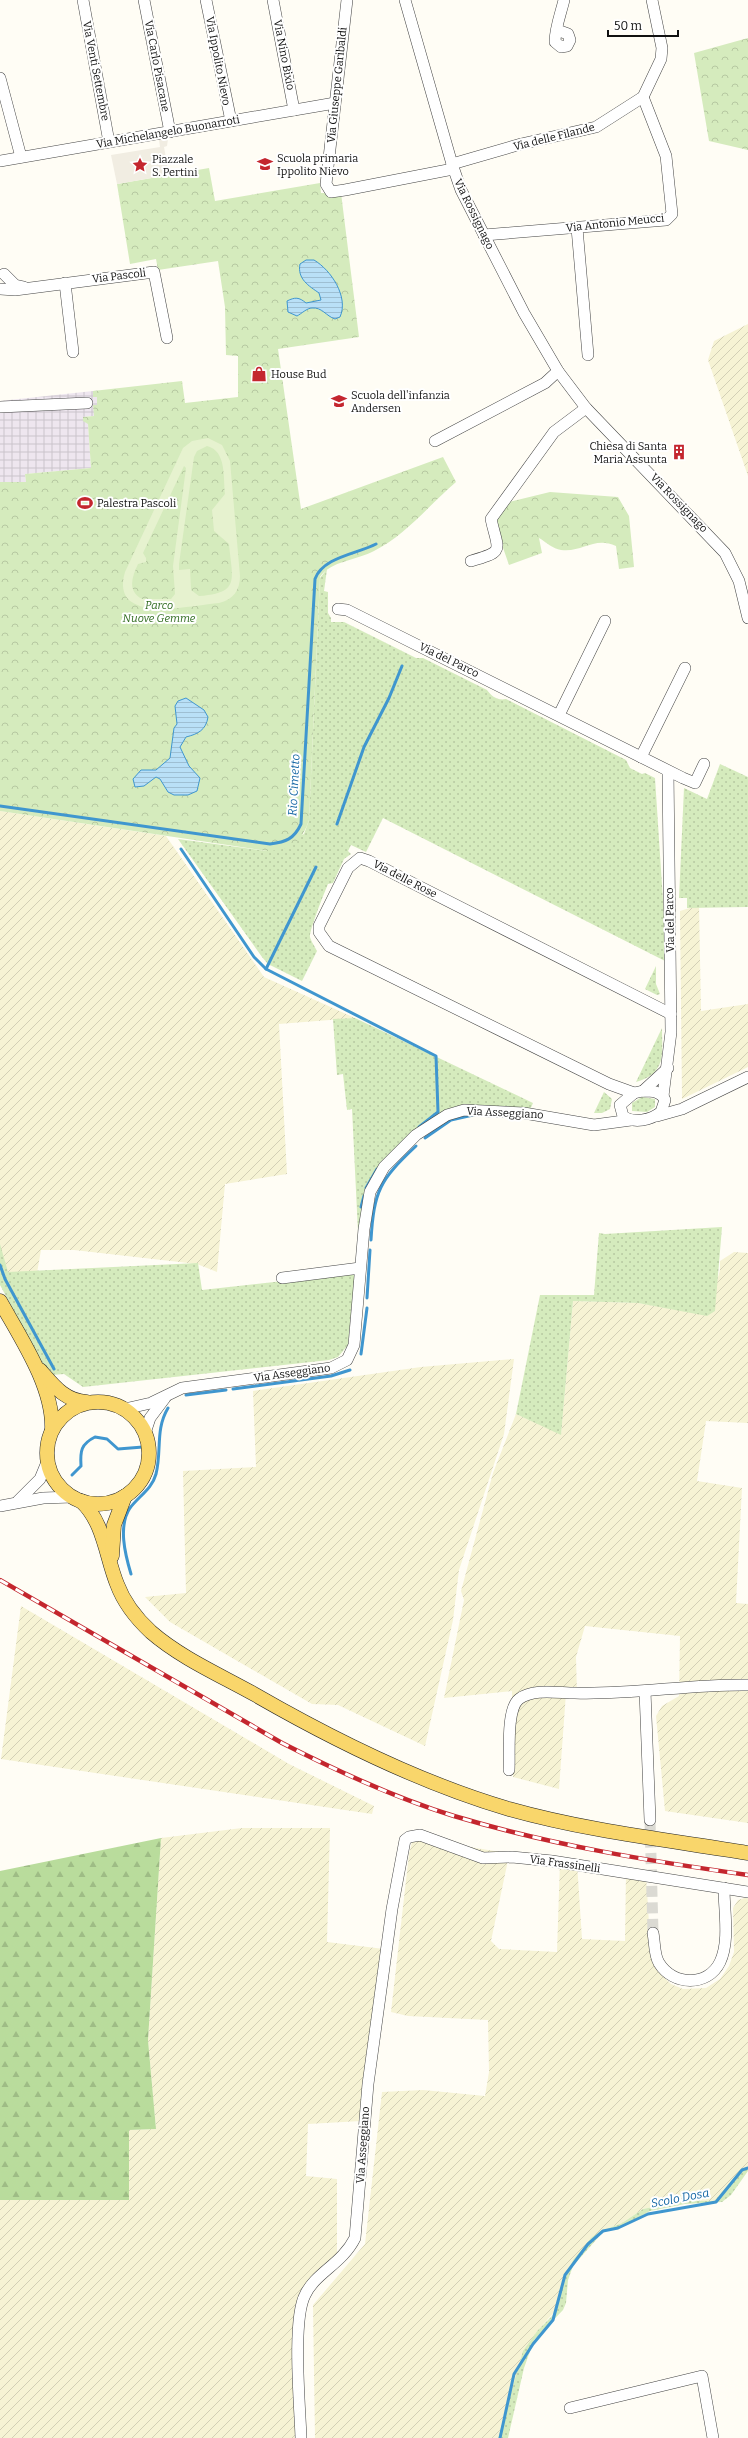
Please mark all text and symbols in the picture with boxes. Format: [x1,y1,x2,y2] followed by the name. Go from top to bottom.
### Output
[608,12,678,38] scale bar
[203,15,233,107] street label: Via Ippolito Nievo
[142,19,172,113] street label: Via Carlo Pisacane
[271,19,297,91] street label: Via Nino Bixio
[614,19,643,33] text: 50 m
[80,20,112,122] street label: Via Venti Settembre
[324,26,350,144] street label: Via Giuseppe Garibaldi
[95,113,241,151] street label: Via Michelangelo Buonarroti
[512,121,596,153] street label: Via delle Filande
[277,152,358,178] place label: Scuola primaria Ippolito Nievo
[152,153,198,179] place label: Piazzale S. Pertini
[256,155,274,173] school or university icon: Scuola primaria Ippolito Nievo
[131,156,149,174] place icon: Piazzale S. Pertini
[451,177,497,251] street label: Via Rossignago
[565,211,665,235] street label: Via Antonio Meucci
[91,266,147,286] street label: Via Pascoli
[250,365,268,383] shop icon: House Bud
[271,368,327,381] place label: House Bud
[351,389,450,415] place label: Scuola dell'infanzia Andersen
[330,392,348,410] school or university icon: Scuola dell'infanzia Andersen
[589,440,667,466] place label: Chiesa di Santa Maria Assunta
[670,443,688,461] building icon: Chiesa di Santa Maria Assunta
[648,471,710,535] street label: Via Rossignago
[76,494,94,512] sports icon: Palestra Pascoli
[97,497,177,510] place label: Palestra Pascoli
[123,599,196,625] park label: Parco Nuove Gemme
[417,640,481,680] street label: Via del Parco
[285,753,303,817] water label: Rio Cimetto
[371,857,439,901] street label: Via delle Rose
[663,887,677,953] street label: Via del Parco
[466,1104,544,1122] street label: Via Asseggiano
[253,1361,331,1385] street label: Via Asseggiano
[529,1853,602,1876] street label: Via Frassinelli
[354,2106,372,2184] street label: Via Asseggiano
[650,2185,710,2211] water label: Scolo Dosa

